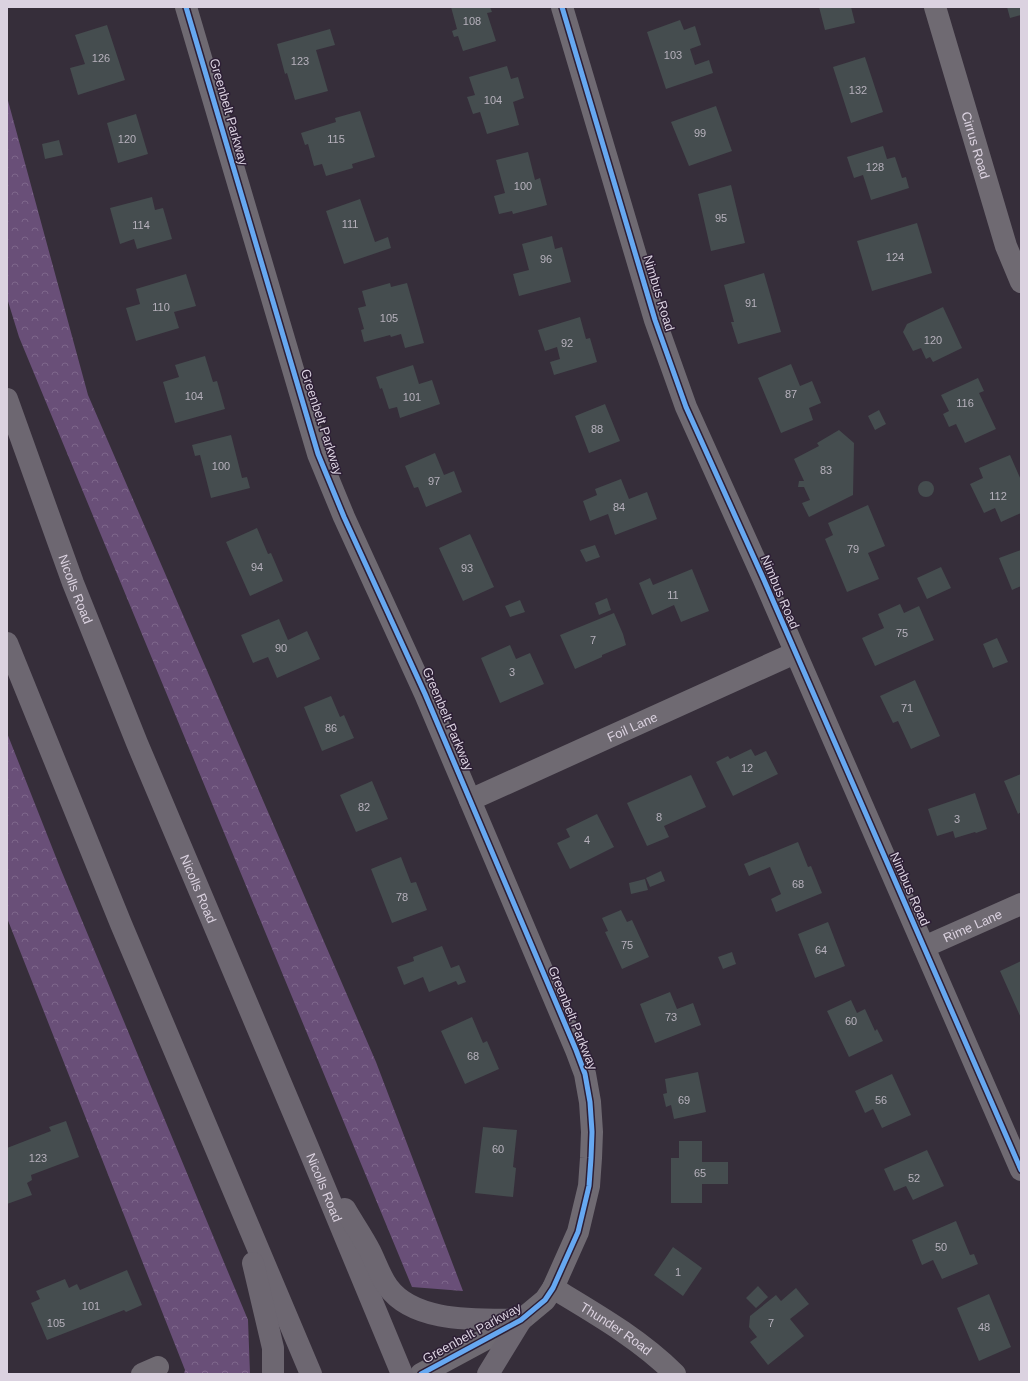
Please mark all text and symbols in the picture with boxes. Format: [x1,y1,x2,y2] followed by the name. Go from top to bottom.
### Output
[463,15,481,27] house number: 108
[664,49,682,61] house number: 103
[92,52,110,64] house number: 126
[291,55,309,67] house number: 123
[207,57,252,168] street label: Greenbelt Parkway
[849,84,867,96] house number: 132
[484,94,502,106] house number: 104
[959,110,993,180] street label: Cirrus Road
[694,127,706,139] house number: 99
[118,133,136,145] house number: 120
[327,133,345,145] house number: 115
[866,161,884,173] house number: 128
[514,180,532,192] house number: 100
[715,212,727,224] house number: 95
[342,218,358,230] house number: 111
[132,219,150,231] house number: 114
[886,251,904,263] house number: 124
[540,253,552,265] house number: 96
[640,253,678,333] street label: Nimbus Road
[745,297,757,309] house number: 91
[152,301,170,313] house number: 110
[380,312,398,324] house number: 105
[924,334,942,346] house number: 120
[561,337,573,349] house number: 92
[298,367,346,477] street label: Greenbelt Parkway
[785,388,797,400] house number: 87
[185,390,203,402] house number: 104
[403,391,421,403] house number: 101
[956,397,974,409] house number: 116
[591,423,603,435] house number: 88
[212,460,230,472] house number: 100
[820,464,832,476] house number: 83
[428,475,440,487] house number: 97
[989,490,1007,502] house number: 112
[613,501,625,513] house number: 84
[847,543,859,555] house number: 79
[56,552,96,626] street label: Nicolls Road
[758,553,802,631] street label: Nimbus Road
[251,561,263,573] house number: 94
[461,562,473,574] house number: 93
[667,589,679,601] house number: 11
[896,627,908,639] house number: 75
[590,634,596,646] house number: 7
[275,642,287,654] house number: 90
[419,665,477,773] street label: Greenbelt Parkway
[509,666,515,678] house number: 3
[901,702,913,714] house number: 71
[605,709,660,745] street label: Foil Lane
[325,722,337,734] house number: 86
[741,762,753,774] house number: 12
[358,801,370,813] house number: 82
[656,811,662,823] house number: 8
[954,813,960,825] house number: 3
[584,834,590,846] house number: 4
[887,850,933,928] street label: Nimbus Road
[177,852,220,925] street label: Nicolls Road
[792,878,804,890] house number: 68
[396,891,408,903] house number: 78
[941,906,1004,945] street label: Rime Lane
[621,939,633,951] house number: 75
[815,944,827,956] house number: 64
[545,964,601,1073] street label: Greenbelt Parkway
[665,1011,677,1023] house number: 73
[845,1015,857,1027] house number: 60
[467,1050,479,1062] house number: 68
[678,1094,690,1106] house number: 69
[875,1094,887,1106] house number: 56
[492,1143,504,1155] house number: 60
[304,1151,345,1224] street label: Nicolls Road
[29,1152,47,1164] house number: 123
[694,1167,706,1179] house number: 65
[908,1172,920,1184] house number: 52
[935,1241,947,1253] house number: 50
[675,1266,681,1278] house number: 1
[420,1299,524,1366] street label: Greenbelt Parkway
[578,1299,655,1358] street label: Thunder Road
[82,1300,100,1312] house number: 101
[47,1317,65,1329] house number: 105
[768,1317,774,1329] house number: 7
[978,1321,990,1333] house number: 48

